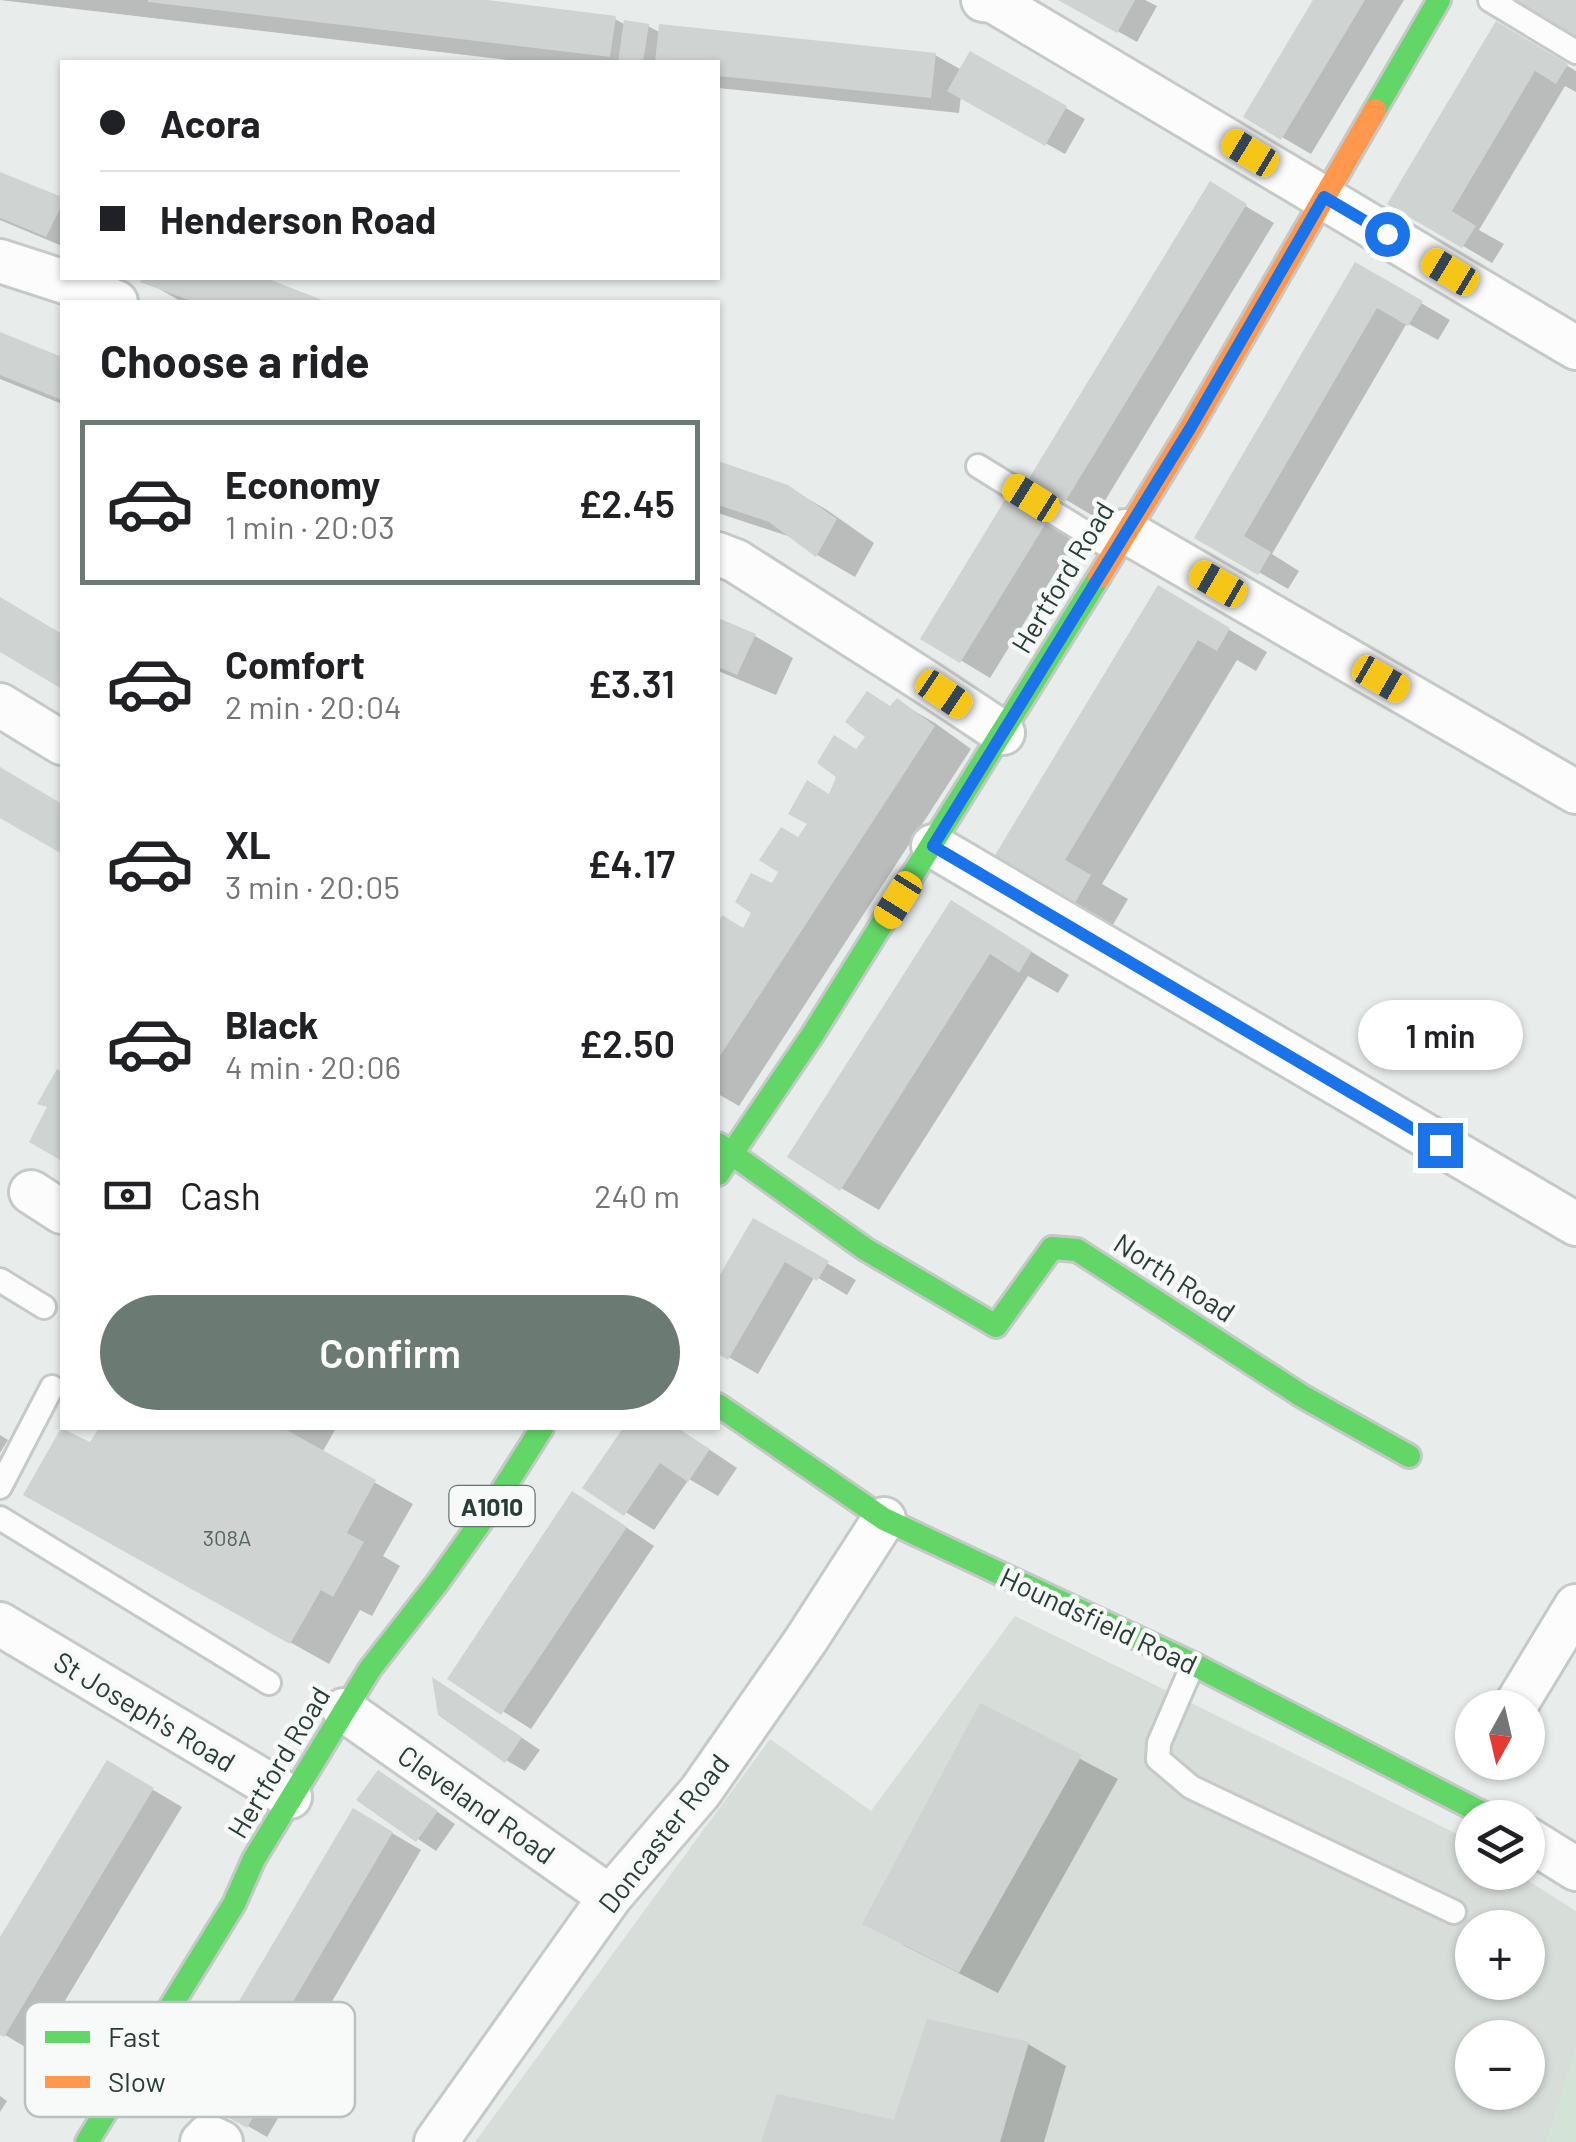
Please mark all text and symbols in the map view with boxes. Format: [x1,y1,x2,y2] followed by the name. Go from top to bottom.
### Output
[160,100,261,146] text: Acora
[1217,125,1283,181] car
[160,196,436,242] text: Henderson Road
[1365,212,1410,257] route start
[1417,244,1483,300] car
[100,333,370,387] text: Choose a ride
[105,458,195,548] icon: car
[225,461,380,507] text: Economy
[998,469,1064,527] car
[578,480,675,526] text: £2.45
[1003,495,1121,659] street label: Hertford Road
[225,507,395,545] text: 1 min · 20:03
[1185,556,1251,612] car
[105,638,195,728] icon: car
[225,641,365,687] text: Comfort
[1348,651,1414,707] car
[588,660,675,706] text: £3.31
[911,665,977,723] car
[225,687,402,725] text: 2 min · 20:04
[105,818,195,908] icon: car
[225,821,271,867] text: XL
[587,840,675,886] text: £4.17
[225,867,400,905] text: 3 min · 20:05
[869,867,927,933] car
[105,998,195,1088] icon: car
[1358,1000,1522,1070] callout: 1 min
[225,1001,319,1047] text: Black
[1406,1016,1475,1054] text: 1 min
[579,1020,675,1066] text: £2.50
[225,1047,401,1085] text: 4 min · 20:06
[1418,1123,1463,1168] route end
[100,1168,155,1223] icon: cash
[180,1172,261,1218] text: Cash
[594,1176,680,1214] text: 240 m
[1108,1225,1242,1329] street label: North Road
[100,1295,680,1410] button: Confirm
[450,1486,534,1526] road number: A1010
[203,1524,251,1550] house number: 308A
[995,1559,1203,1681] street label: Houndsfield Road
[48,1643,242,1779] street label: St Joseph's Road
[219,1680,337,1844] street label: Hertford Road
[1455,1690,1545,1780] north arrow
[1455,1690,1545,2110] map controls
[392,1737,562,1871] street label: Cleveland Road
[590,1747,736,1919] street label: Doncaster Road
[1455,1800,1545,1890] button: layers
[1455,1910,1545,2000] button: +
[25,2002,355,2117] legend
[108,2019,161,2053] text: Fast
[1455,2020,1545,2110] button: −
[108,2064,166,2098] text: Slow

